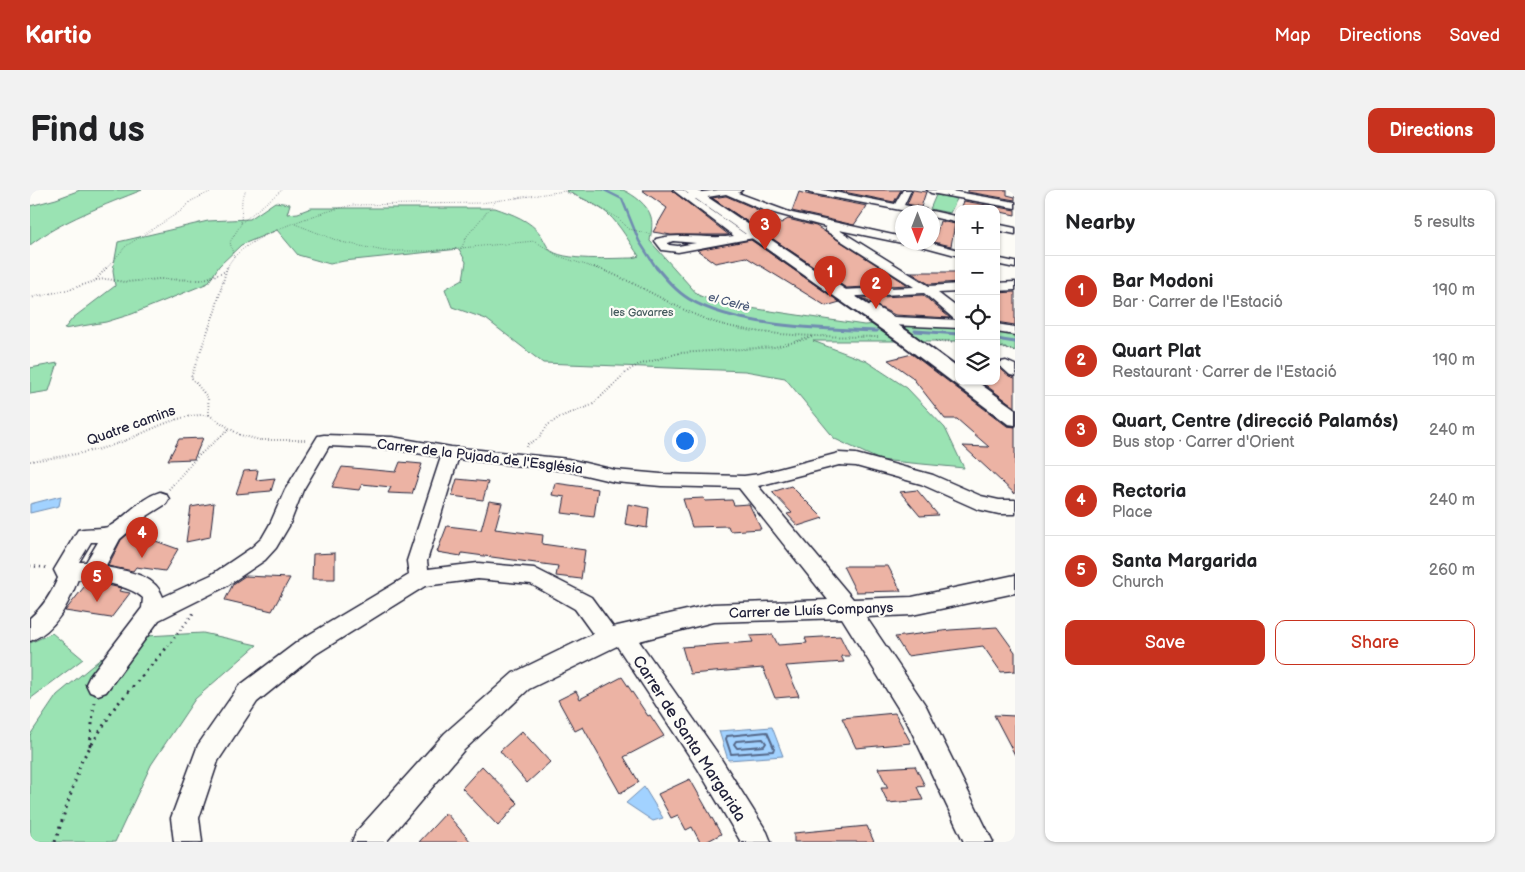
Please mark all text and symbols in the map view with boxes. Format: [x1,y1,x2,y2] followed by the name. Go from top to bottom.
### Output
[25,21,92,50] text: Kartio
[1275,25,1311,46] text: Map
[1339,25,1421,46] text: Directions
[1449,25,1500,46] text: Saved
[1368,108,1495,153] button: Directions
[30,109,145,152] text: Find us
[895,205,940,250] north arrow
[955,205,1000,385] map controls
[955,205,1000,250] button: +
[749,209,781,250] pin: 3
[1065,210,1135,235] text: Nearby
[1413,213,1475,232] text: 5 results
[955,250,1000,295] button: −
[814,256,846,297] pin: 1
[860,268,892,309] pin: 2
[1112,270,1213,293] text: Bar Modoni
[1078,281,1084,300] text: 1
[1433,281,1475,300] text: 190 m
[706,290,751,315] water label: el Celrè
[1112,293,1283,312] text: Bar · Carrer de l'Estació
[955,295,1000,340] button: locate
[611,306,674,319] park label: les Gavarres
[955,340,1000,385] button: layers
[1112,340,1201,363] text: Quart Plat
[1076,351,1086,370] text: 2
[1433,351,1475,370] text: 190 m
[1112,363,1337,382] text: Restaurant · Carrer de l'Estació
[85,402,178,449] street label: Quatre camins
[1112,410,1399,433] text: Quart, Centre (direcció Palamós)
[1076,421,1086,440] text: 3
[1429,421,1475,440] text: 240 m
[672,428,698,454] your location
[1112,433,1294,452] text: Bus stop · Carrer d'Orient
[376,435,584,478] street label: Carrer de la Pujada de l'Església
[1112,480,1186,503] text: Rectoria
[1076,491,1086,510] text: 4
[1429,491,1475,510] text: 240 m
[1112,503,1153,522] text: Place
[126,517,158,558] pin: 4
[1112,550,1257,573] text: Santa Margarida
[81,561,113,602] pin: 5
[1076,561,1086,580] text: 5
[1429,561,1475,580] text: 260 m
[1112,573,1164,592] text: Church
[729,599,894,622] street label: Carrer de Lluís Companys
[1065,620,1265,665] button: Save
[1275,620,1475,665] button: Share
[628,652,750,825] street label: Carrer de Santa Margarida

